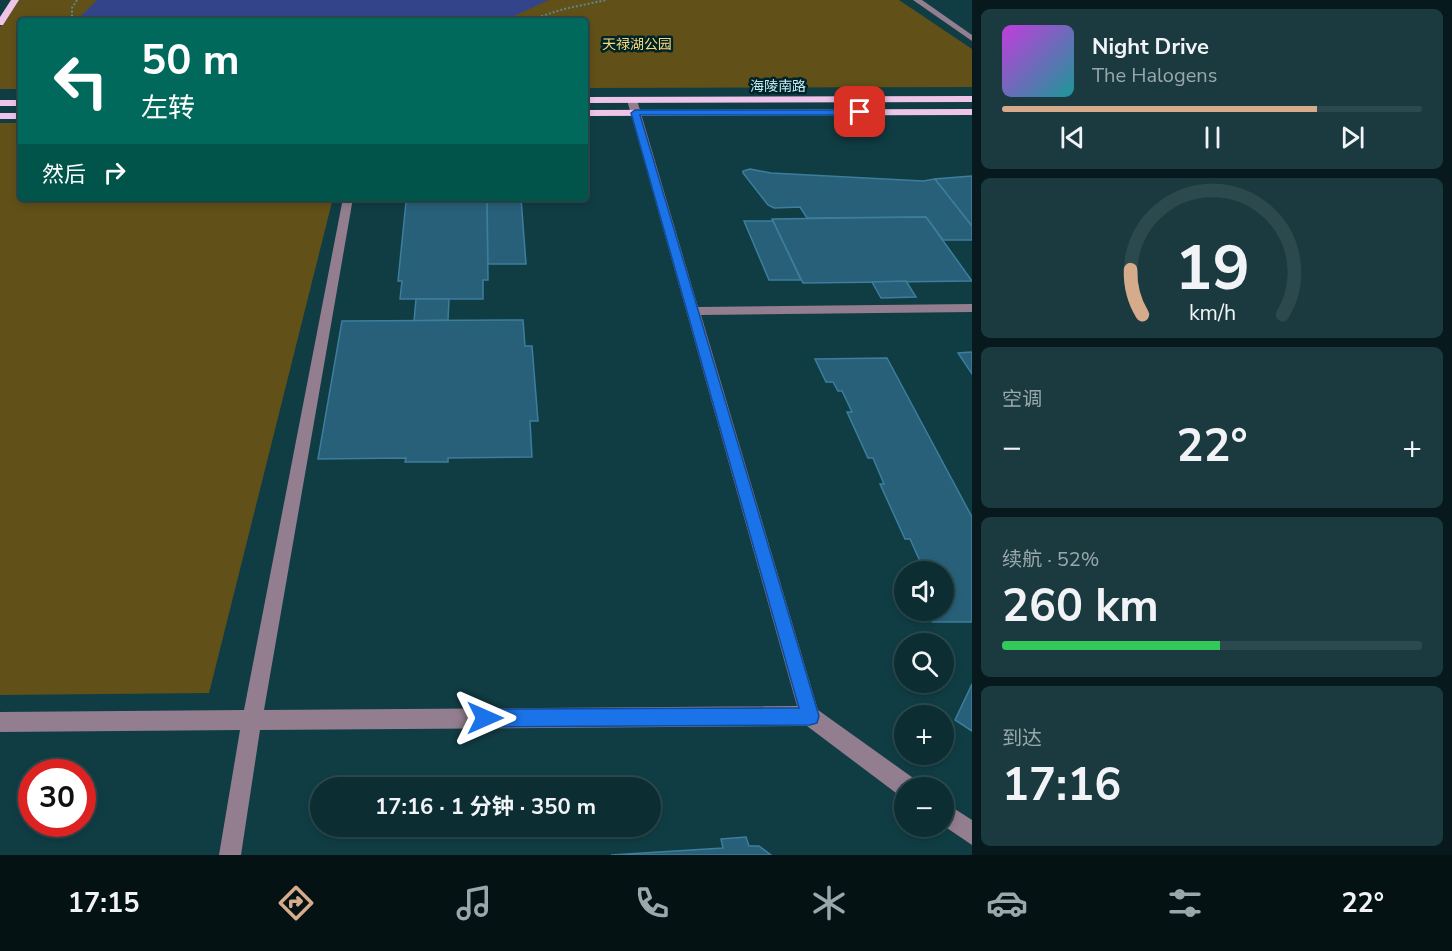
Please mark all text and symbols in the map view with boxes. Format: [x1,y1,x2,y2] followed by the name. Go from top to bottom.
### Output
[141,32,240,89] text: 50 m
[1092,32,1209,62] text: Night Drive
[602,35,672,54] park label: 天禄湖公园
[42,42,120,120] icon: left
[1092,62,1217,89] text: The Halogens
[750,77,806,96] street label: 海陵南路
[834,86,885,137] pin
[141,90,195,127] text: 左转
[843,95,876,128] icon: arrive
[1056,121,1089,154] icon: previous
[1196,121,1229,154] icon: pause
[1336,121,1369,154] icon: next
[98,156,131,189] icon: right
[42,160,86,190] text: 然后
[1175,226,1249,311] text: 19
[1188,299,1236,329] text: km/h
[1002,386,1042,413] text: 空调
[1176,416,1248,477] text: 22°
[1002,425,1022,470] text: −
[1402,425,1422,470] text: +
[1002,546,1099,573] text: 续航 · 52%
[894,561,954,837] map controls
[894,561,954,621] button: sound
[1002,576,1159,637] text: 260 km
[894,633,954,693] button: search
[453,686,517,750] position arrow
[894,705,954,765] button: +
[1002,725,1042,752] text: 到达
[1002,755,1121,816] text: 17:16
[18,759,96,837] speed limit sign: 30
[894,777,954,837] button: −
[375,792,596,822] text: 17:16 · 1 分钟 · 350 m
[275,882,317,924] icon: directions
[453,882,495,924] icon: music
[631,882,673,924] icon: phone
[808,882,850,924] icon: climate
[986,882,1028,924] icon: car
[1164,882,1206,924] icon: filters
[68,885,139,922] text: 17:15
[1341,885,1384,922] text: 22°

